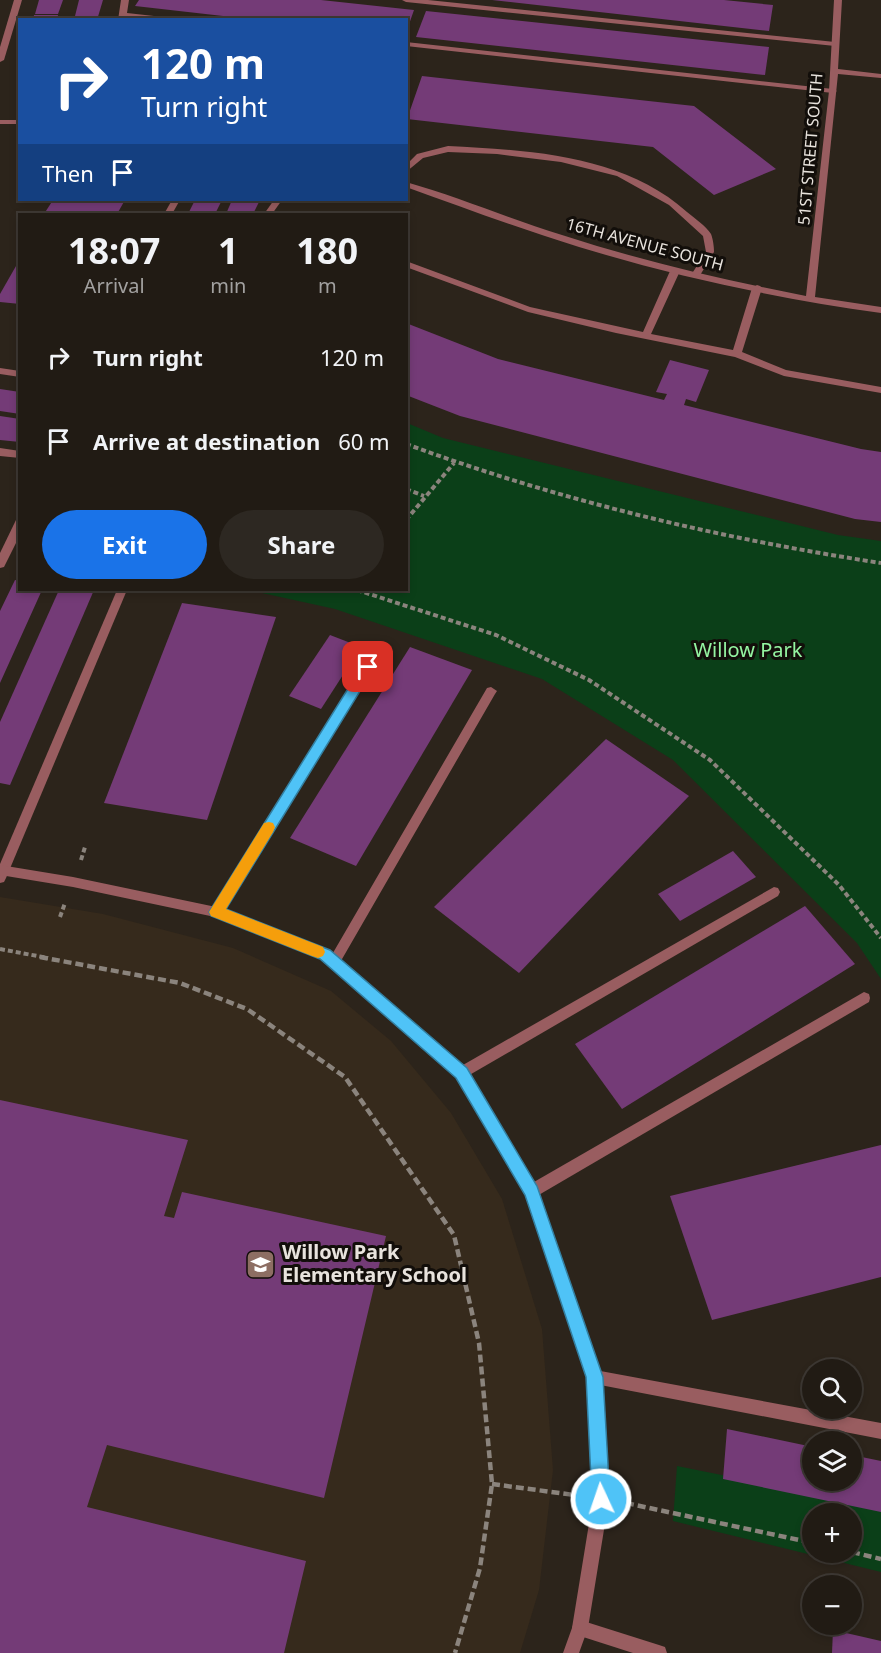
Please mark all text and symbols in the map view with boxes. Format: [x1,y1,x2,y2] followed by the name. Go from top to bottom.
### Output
[141,34,265,91] text: 120 m
[42,42,120,120] icon: right
[792,72,828,226] street label: 51ST STREET SOUTH
[141,88,267,125] text: Turn right
[106,156,139,189] icon: arrive
[42,158,94,188] text: Then
[564,212,726,276] street label: 16TH AVENUE SOUTH
[68,226,160,275] text: 18:07
[218,226,239,275] text: 1
[296,226,358,275] text: 180
[84,272,145,299] text: Arrival
[210,272,246,299] text: min
[318,272,337,299] text: m
[42,341,75,374] icon: right
[93,342,203,372] text: Turn right
[320,342,384,372] text: 120 m
[42,425,75,458] icon: arrive
[93,426,320,456] text: Arrive at destination
[338,426,390,456] text: 60 m
[42,510,207,579] button: Exit
[219,510,384,579] button: Share
[694,636,803,663] park label: Willow Park
[342,641,393,692] pin
[351,650,384,683] icon: arrive
[282,1238,467,1288] place label: Willow Park Elementary School
[245,1248,277,1280] school or university icon: Willow Park Elementary School
[802,1359,862,1635] map controls
[802,1359,862,1419] button: search
[802,1431,862,1491] button: layers
[569,1467,633,1531] position arrow
[802,1503,862,1563] button: +
[802,1575,862,1635] button: −

